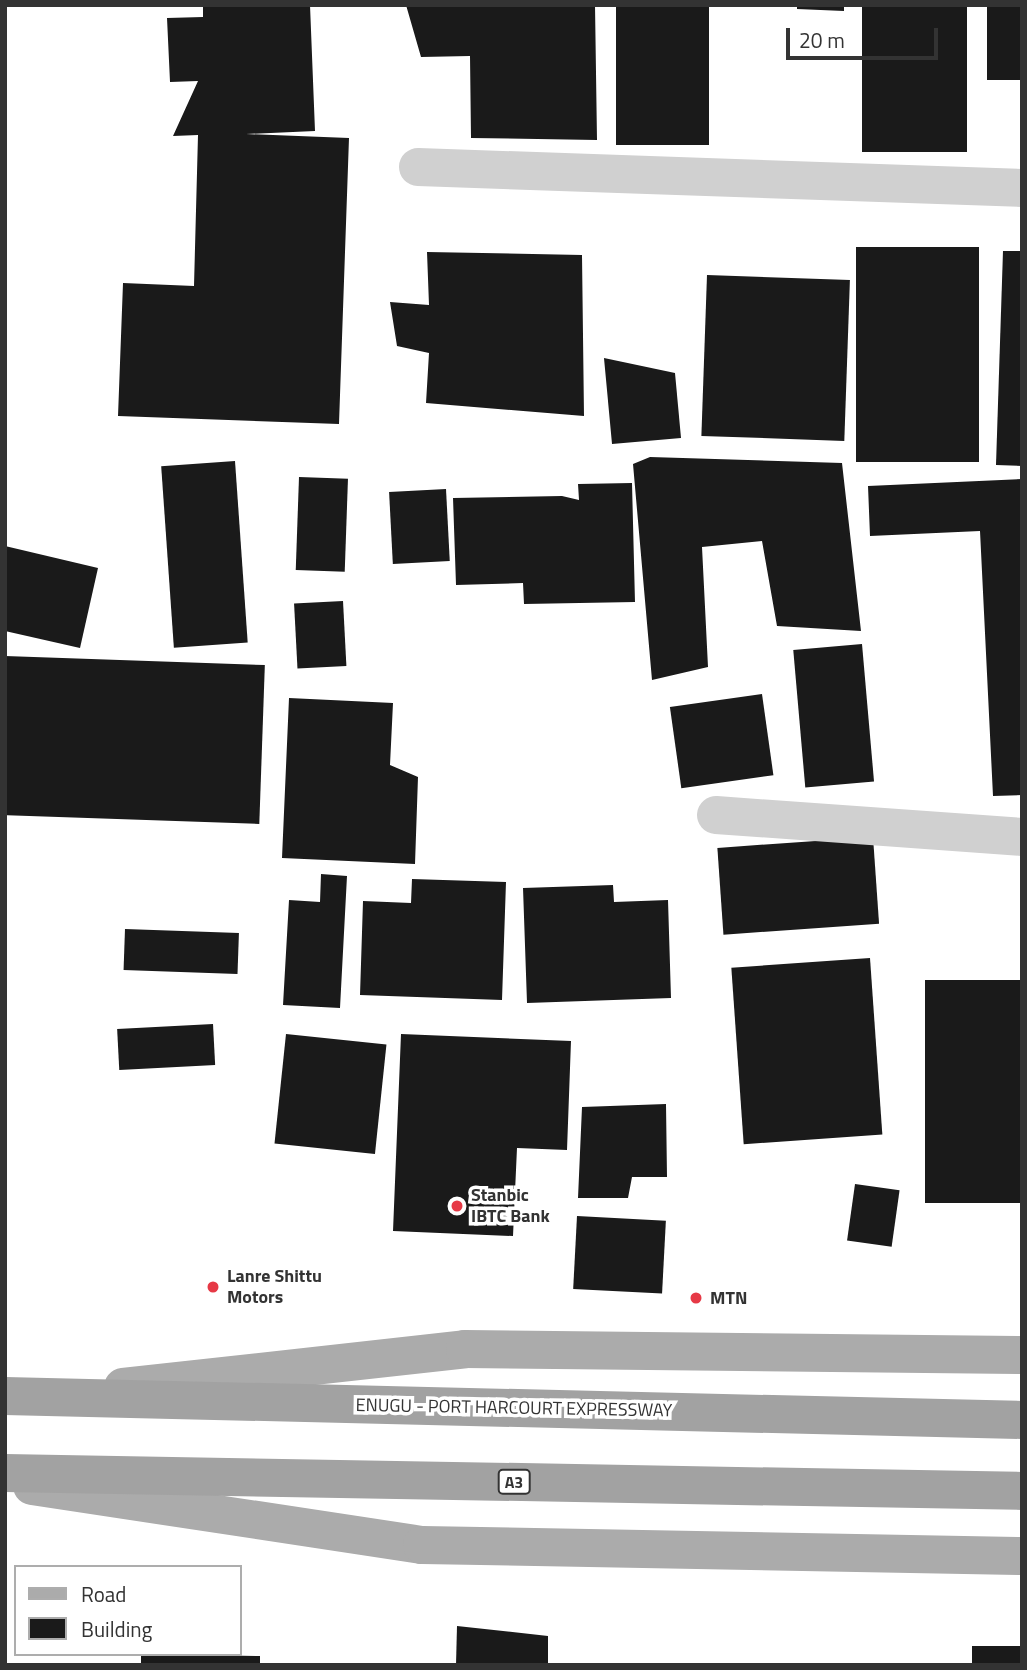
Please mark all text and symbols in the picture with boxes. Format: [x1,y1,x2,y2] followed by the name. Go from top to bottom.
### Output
[789,14,941,58] scale bar
[799,24,845,56] text: 20 m
[471,1185,550,1228] place label: Stanbic IBTC Bank
[449,1198,465,1214] marker: Stanbic IBTC Bank
[227,1266,322,1308] place label: Lanre Shittu Motors
[205,1279,221,1295] marker: Lanre Shittu Motors
[710,1287,747,1309] place label: MTN
[688,1290,704,1306] marker: MTN
[355,1394,673,1422] street label: ENUGU - PORT HARCOURT EXPRESSWAY
[496,1470,532,1494] road number: A3
[14,1565,242,1656] legend
[81,1578,126,1610] text: Road
[81,1613,152,1645] text: Building

